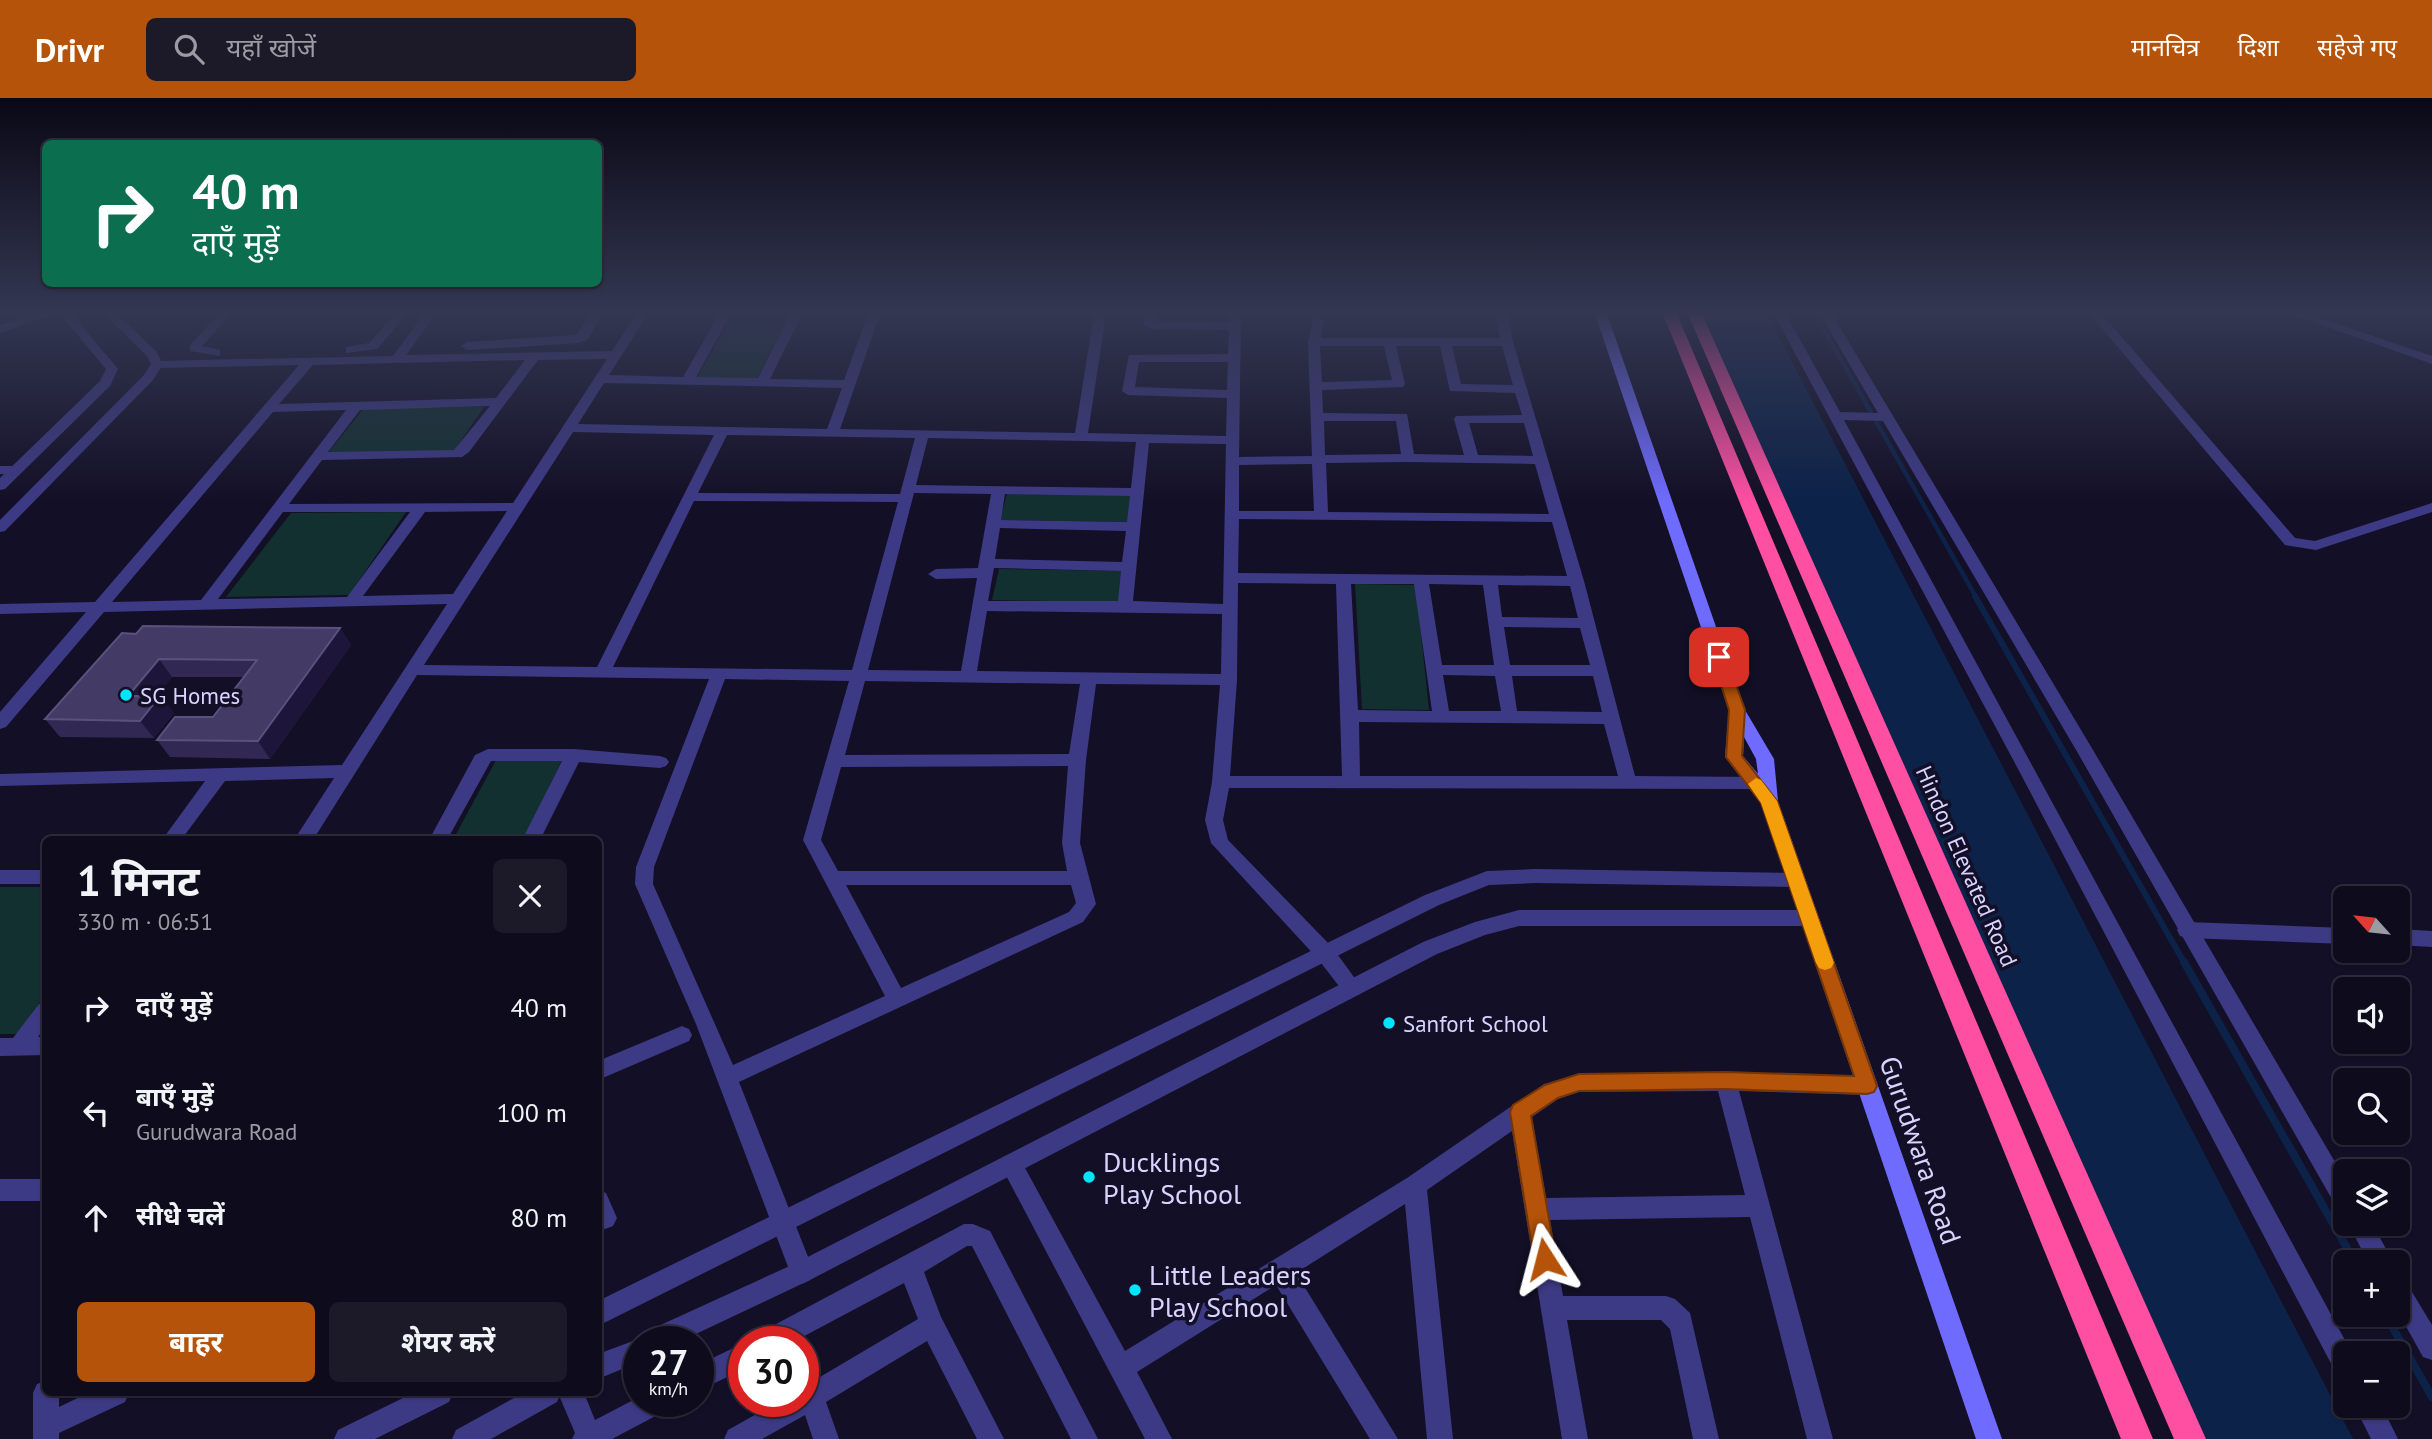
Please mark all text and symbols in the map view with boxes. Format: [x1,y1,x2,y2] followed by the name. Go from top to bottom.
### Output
[146,18,636,81] search box
[35,28,104,71] text: Drivr
[170,30,208,68] icon: search
[226,31,316,64] text: यहाँ खोजें
[2131,32,2200,63] text: मानचित्र
[2238,32,2279,63] text: दिशा
[2317,32,2397,63] text: सहेजे गए
[192,159,299,223] text: 40 m
[77,168,168,259] icon: right
[192,221,280,263] text: दाएँ मुड़ें
[1689,627,1749,687] pin
[1700,638,1738,676] icon: arrive
[140,681,240,710] place label: SG Homes
[118,687,134,703] marker: SG Homes
[1910,761,2024,971] street label: Hindon Elevated Road
[77,853,200,908] text: 1 मिनट
[493,859,567,933] button: close
[2333,886,2410,962] north arrow
[2333,886,2410,1418] map controls
[77,907,213,936] text: 330 m · 06:51
[2333,977,2410,1054] button: sound
[77,989,115,1027] icon: right
[136,989,212,1022] text: दाएँ मुड़ें
[511,991,567,1024] text: 40 m
[1403,1009,1548,1038] place label: Sanfort School
[1381,1015,1397,1031] marker: Sanfort School
[1872,1051,1970,1249] street label: Gurudwara Road
[2333,1068,2410,1145] button: search
[136,1080,214,1113] text: बाएँ मुड़ें
[77,1094,115,1132] icon: left
[496,1096,567,1129] text: 100 m
[136,1117,297,1146] text: Gurudwara Road
[1103,1143,1241,1212] place label: Ducklings Play School
[2333,1159,2410,1236] button: layers
[1081,1169,1097,1185] marker: Ducklings Play School
[77,1199,115,1237] icon: ahead
[136,1199,225,1232] text: सीधे चलें
[511,1201,567,1234] text: 80 m
[1508,1222,1582,1296] position arrow
[2333,1250,2410,1327] button: +
[1149,1256,1311,1325] place label: Little Leaders Play School
[1127,1282,1143,1298] marker: Little Leaders Play School
[77,1302,315,1382] button: बाहर
[329,1302,567,1382] button: शेयर करें
[728,1326,819,1417] speed limit sign: 30
[649,1339,688,1385] text: 27
[2333,1341,2410,1418] button: −
[649,1377,688,1400] text: km/h

